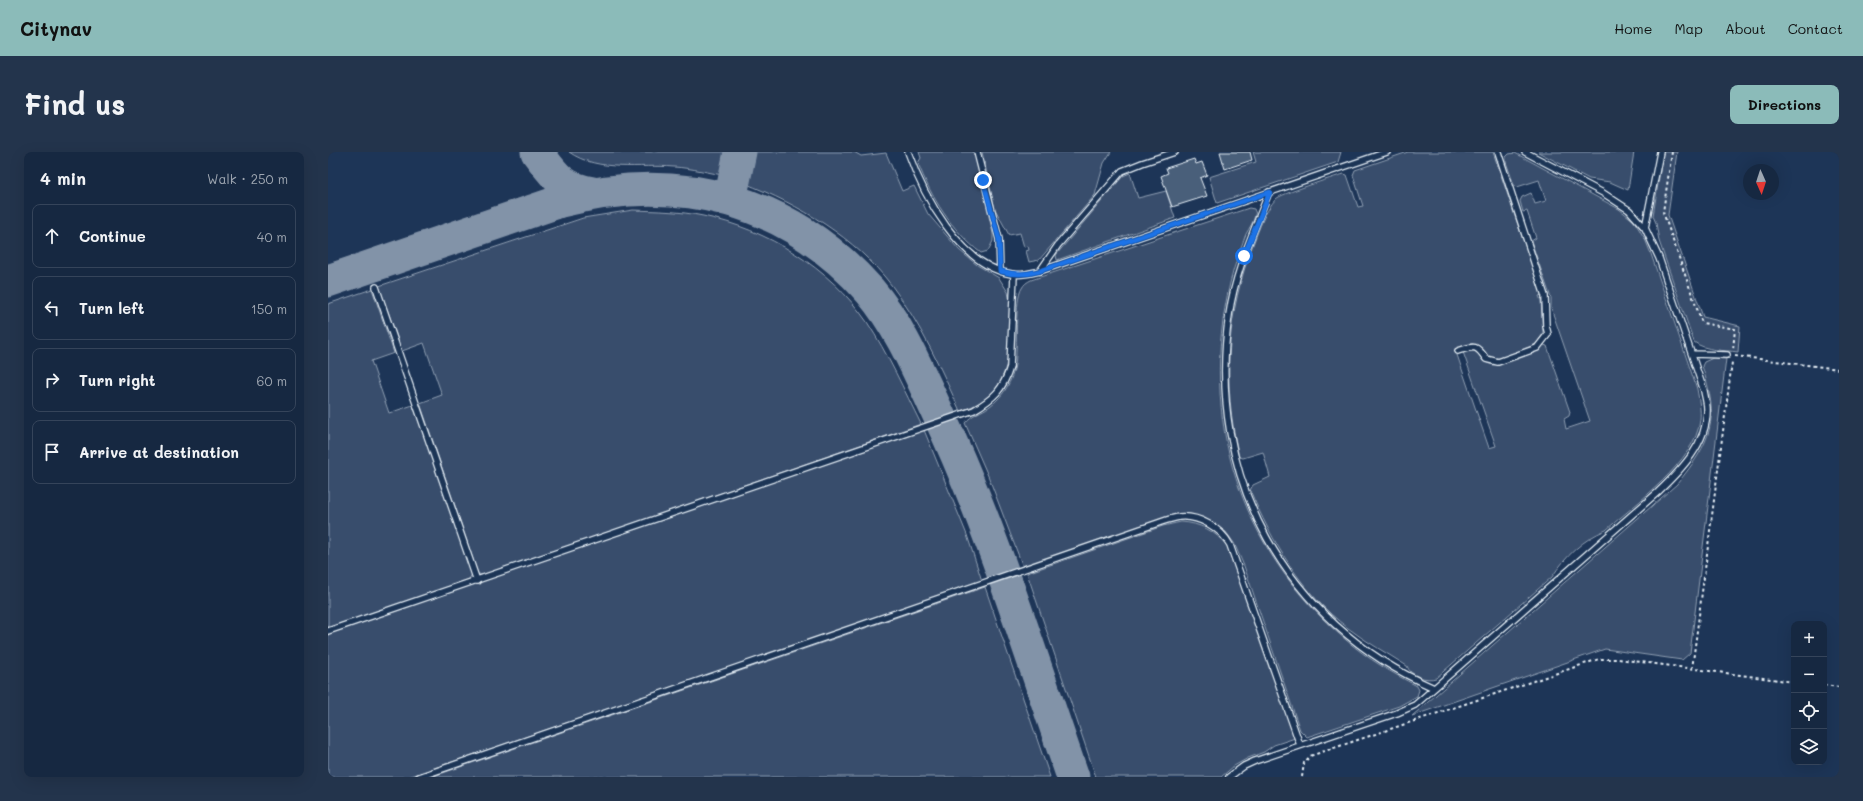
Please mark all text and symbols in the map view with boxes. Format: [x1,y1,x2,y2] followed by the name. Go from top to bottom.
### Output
[20,16,92,41] text: Citynav
[1614,19,1652,38] text: Home
[1674,19,1703,38] text: Map
[1725,19,1766,38] text: About
[1788,19,1843,38] text: Contact
[1730,85,1839,124] button: Directions
[24,86,125,122] text: Find us
[1743,164,1779,200] north arrow
[40,167,86,189] text: 4 min
[207,170,288,187] text: Walk · 250 m
[974,171,992,189] route end
[41,225,63,247] icon: ahead
[79,226,146,246] text: Continue
[257,228,287,245] text: 40 m
[1235,247,1253,265] route start
[41,297,63,319] icon: left
[79,298,144,318] text: Turn left
[251,300,287,317] text: 150 m
[41,369,63,391] icon: right
[79,370,156,390] text: Turn right
[257,372,287,389] text: 60 m
[41,441,63,463] icon: arrive
[79,442,239,462] text: Arrive at destination
[1791,621,1827,765] map controls
[1791,621,1827,657] button: +
[1791,657,1827,693] button: −
[1791,693,1827,729] button: locate
[1791,729,1827,765] button: layers

